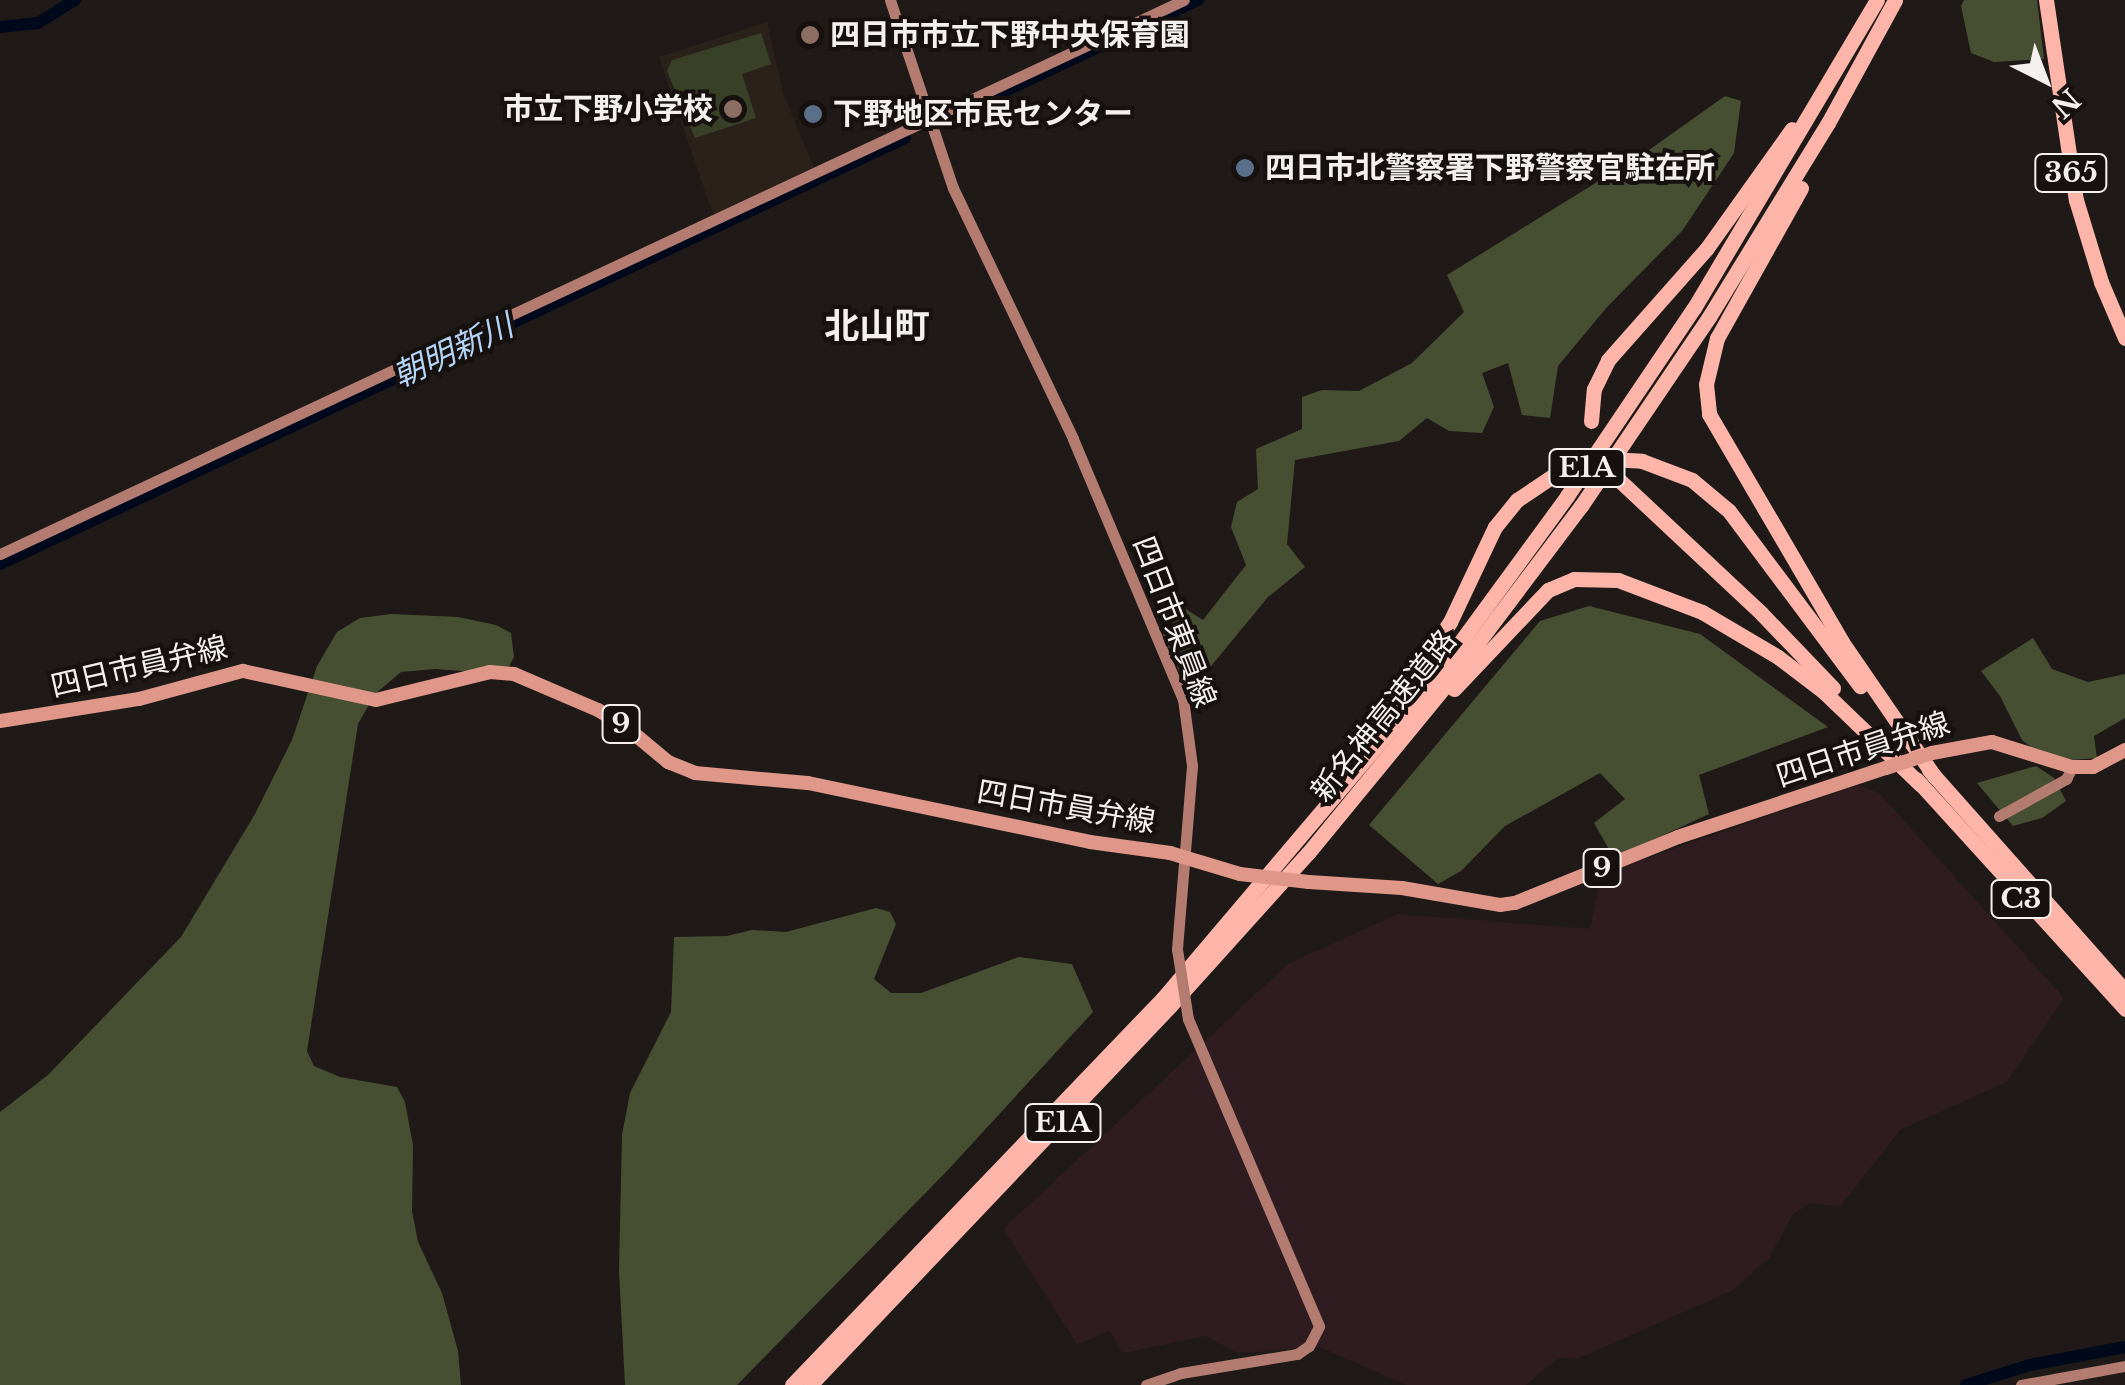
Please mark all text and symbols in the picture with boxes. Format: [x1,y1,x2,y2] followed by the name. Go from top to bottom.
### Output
[830,17,1190,53] place label: 四日市市立下野中央保育園
[799,24,821,46] marker: 四日市市立下野中央保育園
[1995,30,2095,130] north arrow
[2044,81,2087,124] text: N
[503,91,713,127] place label: 市立下野小学校
[833,96,1133,132] place label: 下野地区市民センター
[722,98,744,120] marker: 市立下野小学校
[802,103,824,125] marker: 下野地区市民センター
[1265,150,1715,186] place label: 四日市北警察署下野警察官駐在所
[2034,150,2108,196] road number: 365
[1234,157,1256,179] marker: 四日市北警察署下野警察官駐在所
[825,305,929,347] district label: 北山町
[387,307,519,395] water label: 朝明新川
[1547,445,1627,491] road number: E1A
[1125,532,1223,712] street label: 四日市東員線
[1304,623,1464,809] street label: 新名神高速道路
[47,629,231,705] street label: 四日市員弁線
[601,701,641,747] road number: 9
[1772,705,1954,795] street label: 四日市員弁線
[974,774,1158,840] street label: 四日市員弁線
[1582,845,1622,891] road number: 9
[1988,876,2054,922] road number: C3
[1023,1100,1103,1146] road number: E1A

